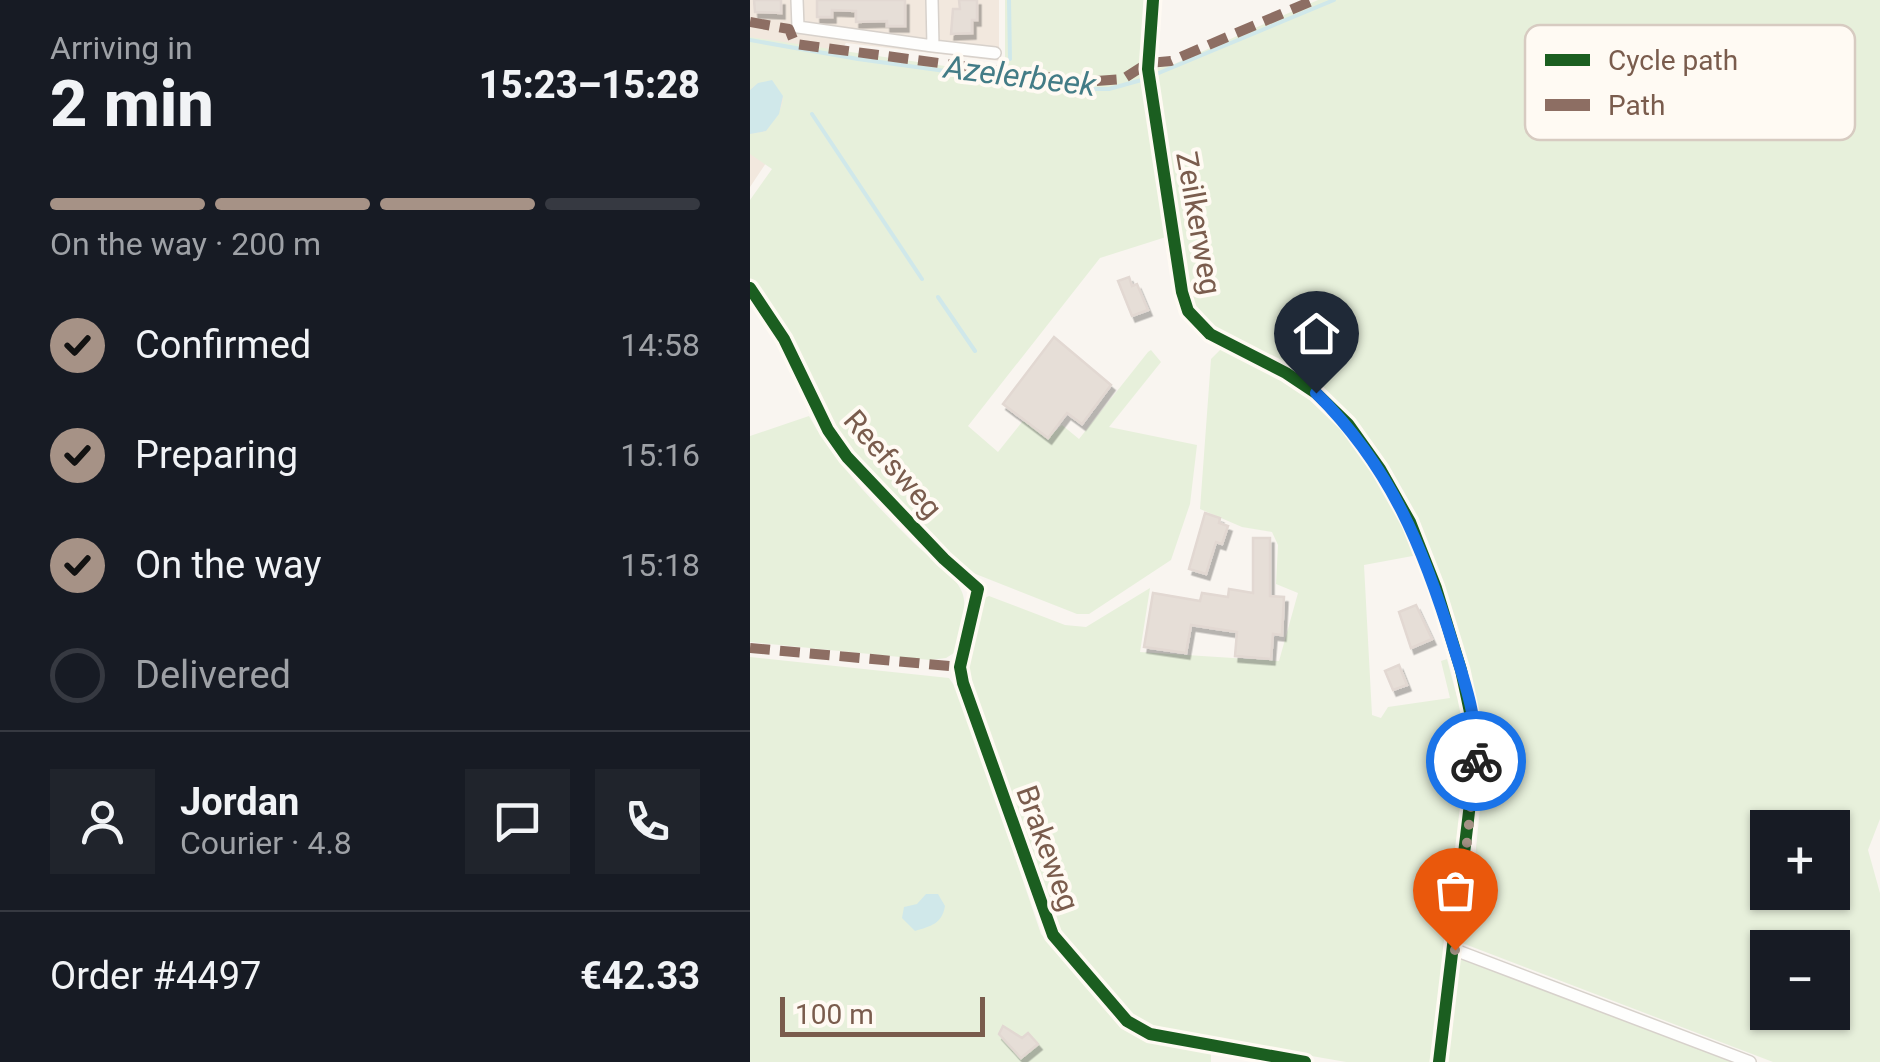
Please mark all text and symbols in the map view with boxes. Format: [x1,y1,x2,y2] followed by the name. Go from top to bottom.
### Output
[1525,25,1855,140] legend
[50,29,193,67] text: Arriving in
[1608,44,1738,77] text: Cycle path
[940,48,1099,104] water label: Azelerbeek
[479,63,700,107] text: 15:23–15:28
[50,66,214,142] text: 2 min
[1608,89,1665,122] text: Path
[1169,149,1229,297] street label: Zeilkerweg
[50,225,321,263] text: On the way · 200 m
[1274,291,1359,394] pin
[1289,306,1344,361] icon: home
[50,318,105,373] icon: check
[135,323,311,367] text: Confirmed
[620,326,700,364] text: 14:58
[837,403,949,525] street label: Reefsweg
[50,428,105,483] icon: check
[135,433,298,477] text: Preparing
[620,436,700,474] text: 15:16
[50,538,105,593] icon: check
[135,543,321,587] text: On the way
[620,546,700,584] text: 15:18
[135,653,291,697] text: Delivered
[1426,711,1526,811] courier
[1449,734,1504,789] icon: bike
[50,769,155,874] button: person
[465,769,570,874] button: chat
[595,769,700,874] button: phone
[180,780,299,824] text: Jordan
[1009,781,1087,915] street label: Brakeweg
[1750,810,1850,1030] map controls
[1750,810,1850,910] button: +
[180,824,352,862] text: Courier · 4.8
[1413,848,1498,951] pin
[1428,863,1483,918] icon: bag
[1750,930,1850,1030] button: −
[50,954,261,998] text: Order #4497
[580,954,700,998] text: €42.33
[780,992,985,1036] scale bar
[795,998,874,1031] text: 100 m

